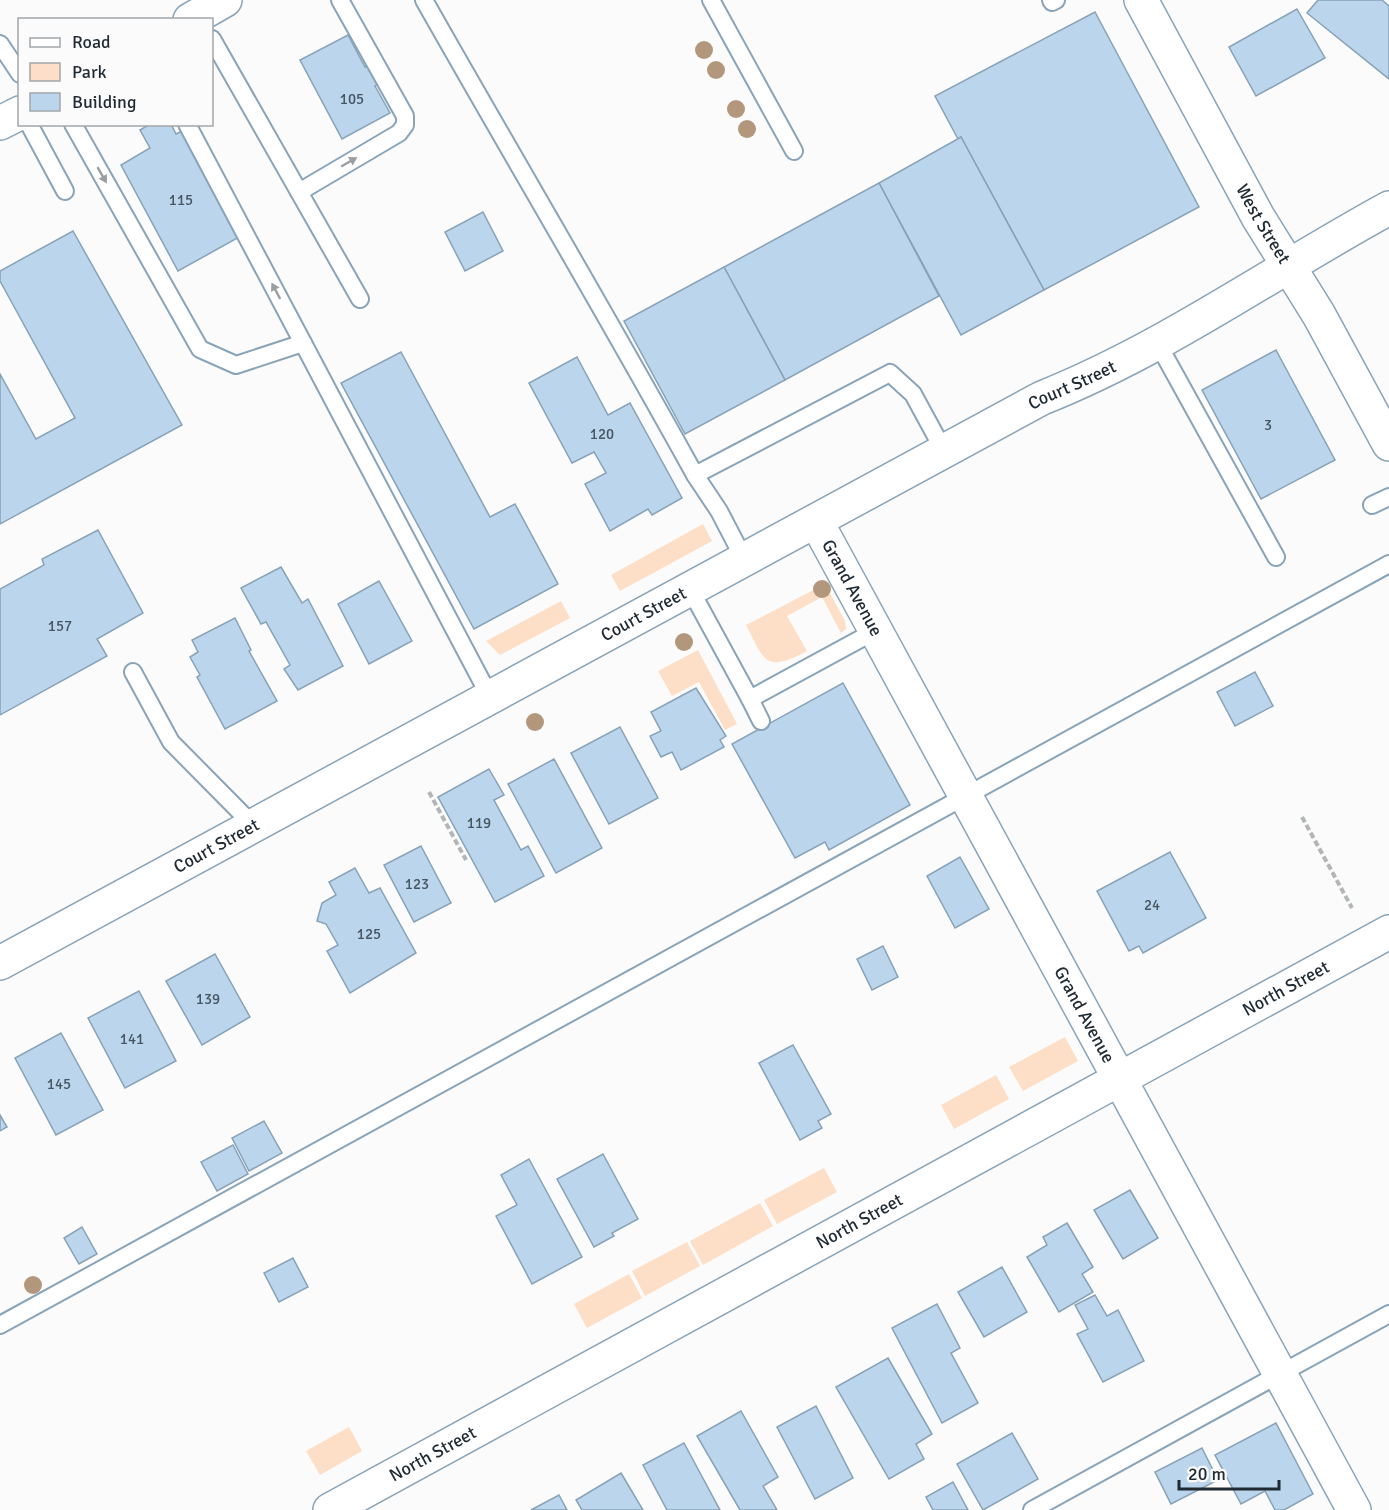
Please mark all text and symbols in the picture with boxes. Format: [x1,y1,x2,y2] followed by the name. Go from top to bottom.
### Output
[18,18,213,126] legend
[72,31,111,53] text: Road
[72,61,107,83] text: Park
[340,90,364,108] house number: 105
[72,91,136,113] text: Building
[341,157,358,167] one-way arrow
[97,167,107,184] one-way arrow
[1231,180,1295,268] street label: West Street
[169,191,193,209] house number: 115
[271,282,281,300] one-way arrow
[1024,355,1120,415] street label: Court Street
[1264,416,1272,434] house number: 3
[590,425,614,443] house number: 120
[817,536,888,640] street label: Grand Avenue
[597,582,690,646] street label: Court Street
[48,617,72,635] house number: 157
[170,814,263,878] street label: Court Street
[467,814,491,832] house number: 119
[405,875,429,893] house number: 123
[1144,896,1160,914] house number: 24
[357,925,381,943] house number: 125
[1239,956,1333,1021] street label: North Street
[1049,962,1120,1067] street label: Grand Avenue
[196,990,220,1008] house number: 139
[120,1030,144,1048] house number: 141
[47,1075,71,1093] house number: 145
[812,1189,907,1254] street label: North Street
[385,1421,480,1487] street label: North Street
[1179,1453,1280,1491] scale bar
[1188,1463,1226,1485] text: 20 m

